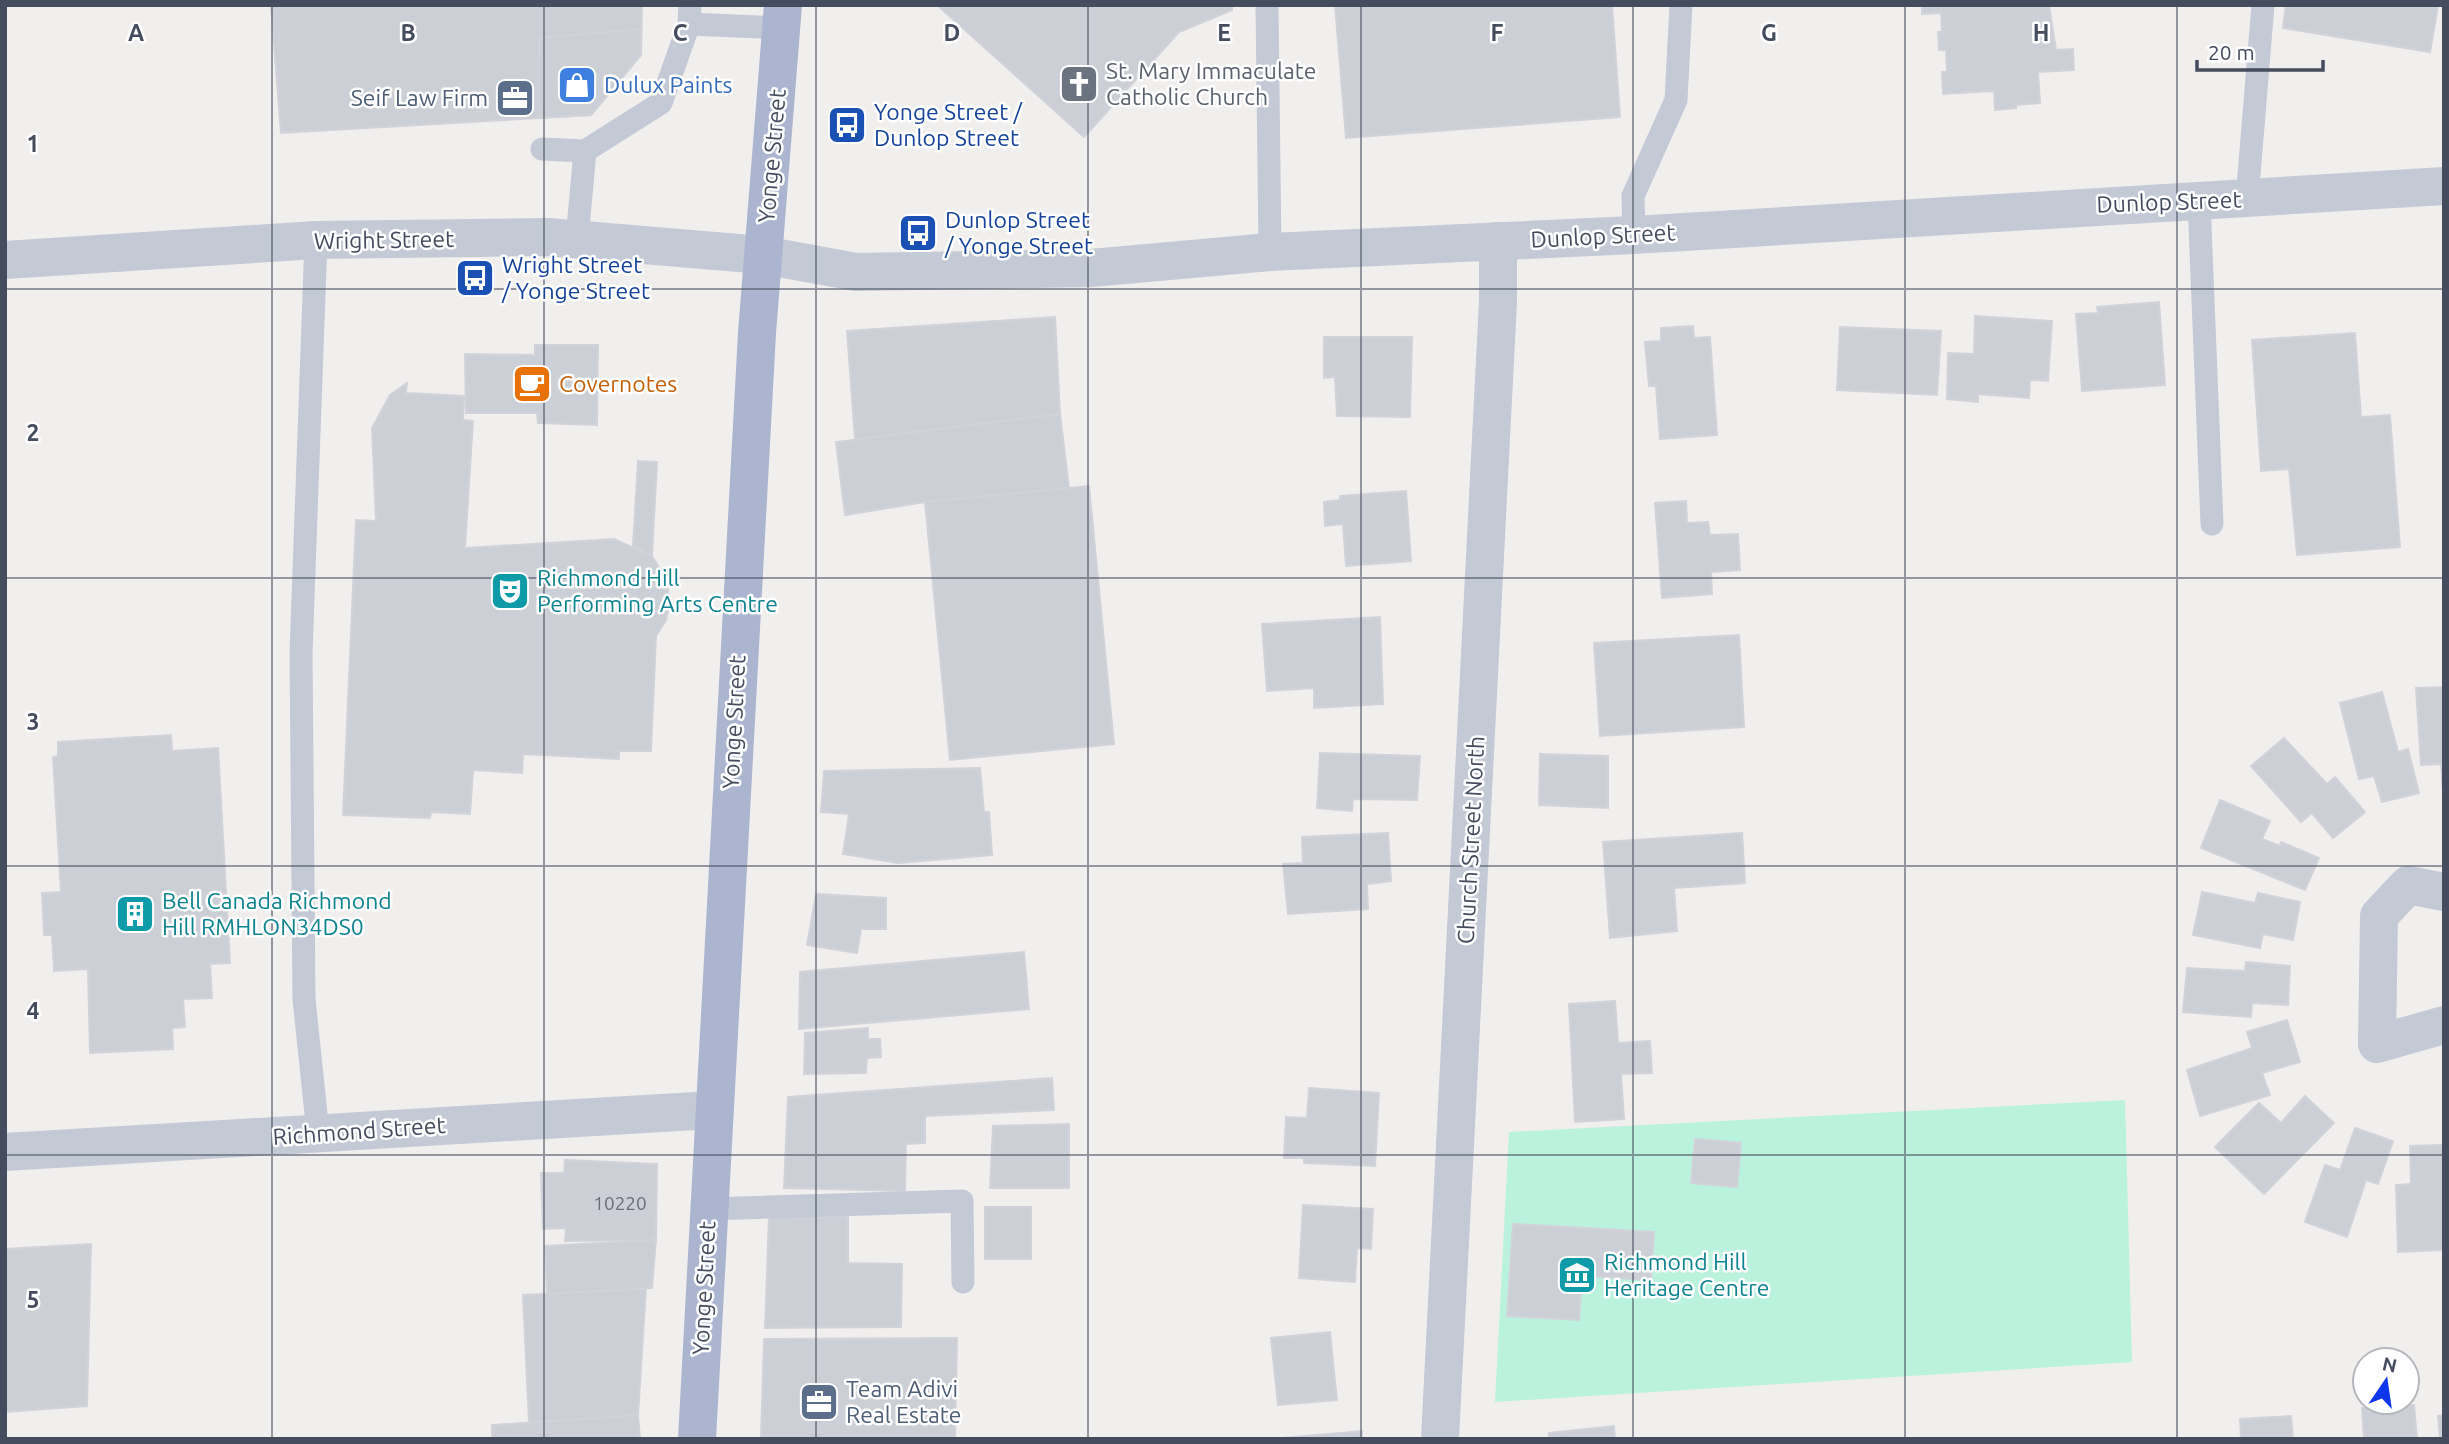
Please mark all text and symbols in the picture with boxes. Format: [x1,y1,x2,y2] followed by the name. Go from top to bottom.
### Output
[128,20,144,45] text: A
[400,20,416,45] text: B
[673,20,688,45] text: C
[944,20,960,45] text: D
[1217,20,1231,45] text: E
[1491,20,1504,45] text: F
[1761,20,1777,45] text: G
[2033,20,2049,45] text: H
[2197,28,2323,72] scale bar
[2208,40,2255,64] text: 20 m
[1106,58,1317,109] place label: St. Mary Immaculate Catholic Church
[1058,63,1100,105] church icon: St. Mary Immaculate Catholic Church
[556,64,598,106] shop icon: Dulux Paints
[604,72,733,97] place label: Dulux Paints
[494,77,536,119] office icon: Seif Law Firm
[351,85,488,110] place label: Seif Law Firm
[753,88,790,224] street label: Yonge Street
[874,99,1023,150] place label: Yonge Street / Dunlop Street
[826,104,868,146] bus stop icon: Yonge Street / Dunlop Street
[27,131,39,156] text: 1
[2096,186,2242,217] street label: Dunlop Street
[944,207,1093,258] place label: Dunlop Street / Yonge Street
[897,212,939,254] bus stop icon: Dunlop Street / Yonge Street
[1530,219,1676,252] street label: Dunlop Street
[314,226,454,253] street label: Wright Street
[501,252,650,303] place label: Wright Street / Yonge Street
[454,257,496,299] bus stop icon: Wright Street / Yonge Street
[511,363,553,405] cafe icon: Covernotes
[559,371,677,396] place label: Covernotes
[27,420,39,445] text: 2
[537,565,778,616] place label: Richmond Hill Performing Arts Centre
[489,570,531,612] theatre icon: Richmond Hill Performing Arts Centre
[718,654,749,790] street label: Yonge Street
[27,709,39,734] text: 3
[1453,735,1488,945] street label: Church Street North
[162,888,392,939] place label: Bell Canada Richmond Hill RMHLON34DS0
[114,893,156,935] building icon: Bell Canada Richmond Hill RMHLON34DS0
[27,998,40,1023] text: 4
[272,1112,446,1149] street label: Richmond Street
[593,1192,647,1214] house number: 10220
[688,1220,719,1356] street label: Yonge Street
[1604,1249,1769,1300] place label: Richmond Hill Heritage Centre
[1556,1254,1598,1296] museum icon: Richmond Hill Heritage Centre
[27,1287,39,1312] text: 5
[2351,1346,2421,1416] north arrow
[2380,1352,2399,1377] text: N
[846,1376,961,1427] place label: Team Adivi Real Estate
[798,1381,840,1423] office icon: Team Adivi Real Estate

